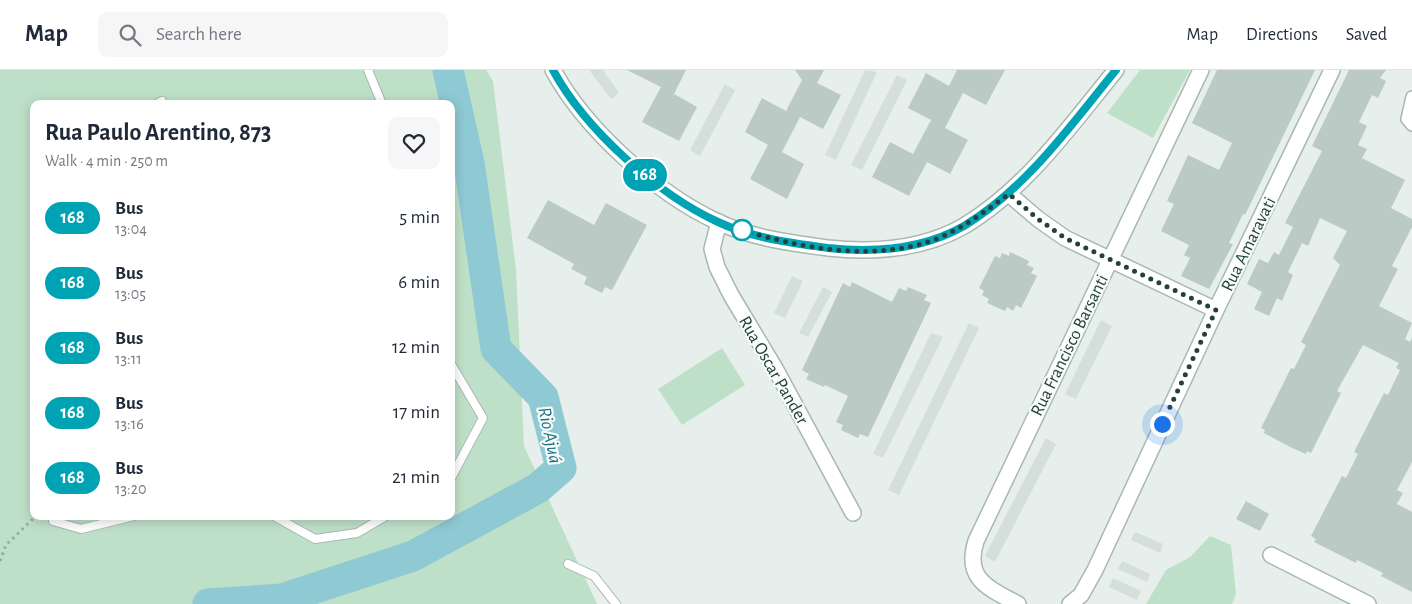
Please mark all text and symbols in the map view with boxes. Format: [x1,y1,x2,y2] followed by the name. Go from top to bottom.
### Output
[98,12,448,57] search box
[116,21,144,49] icon: search
[25,22,68,46] text: Map
[156,25,242,44] text: Search here
[1187,26,1218,44] text: Map
[1246,26,1318,44] text: Directions
[1346,26,1387,44] text: Saved
[388,117,440,169] button: heart
[45,121,271,145] text: Rua Paulo Arentino, 873
[45,153,168,169] text: Walk · 4 min · 250 m
[616,159,674,191] line badge: 168
[633,166,657,184] text: 168
[1218,195,1279,294] street label: Rua Amaravati
[115,199,143,218] text: Bus
[399,208,440,227] text: 5 min
[60,209,85,227] text: 168
[731,219,753,241] unlabelled marker
[115,221,147,237] text: 13:04
[115,264,143,283] text: Bus
[1028,272,1112,419] street label: Rua Francisco Barsanti
[398,273,440,292] text: 6 min
[60,274,85,292] text: 168
[115,286,146,302] text: 13:05
[735,313,811,428] street label: Rua Oscar Pander
[115,329,143,348] text: Bus
[392,338,440,357] text: 12 min
[60,339,85,357] text: 168
[115,351,142,367] text: 13:11
[115,394,143,413] text: Bus
[393,403,440,422] text: 17 min
[60,404,85,422] text: 168
[534,406,565,465] water label: Rio Ajuá
[1150,412,1175,437] your location
[115,416,144,432] text: 13:16
[115,459,143,478] text: Bus
[392,468,440,487] text: 21 min
[60,469,85,487] text: 168
[115,481,147,497] text: 13:20

